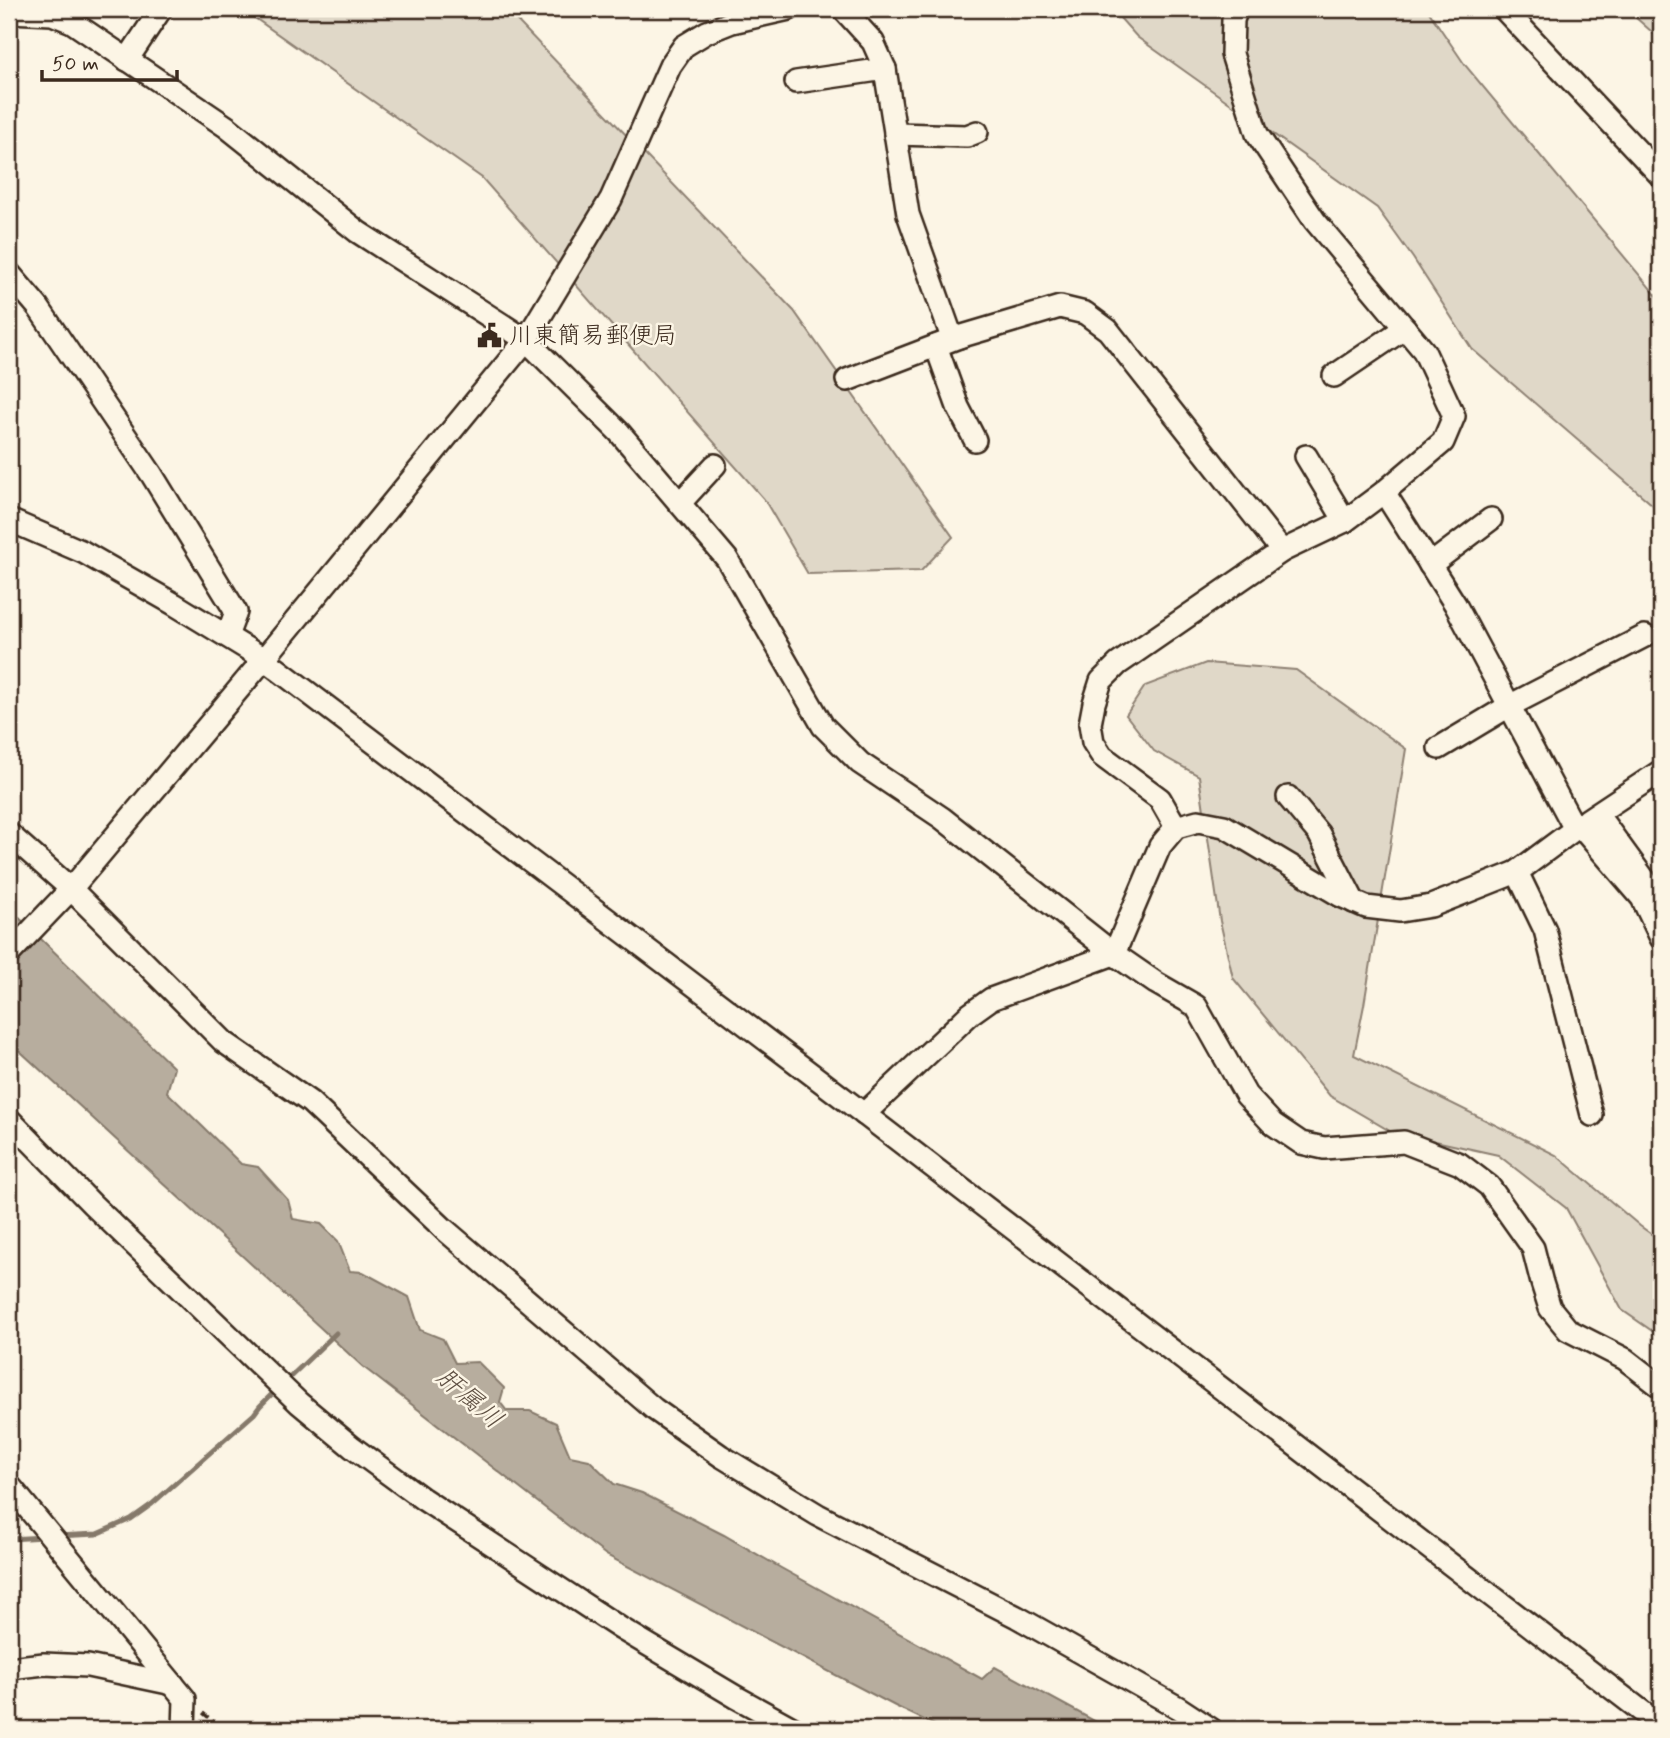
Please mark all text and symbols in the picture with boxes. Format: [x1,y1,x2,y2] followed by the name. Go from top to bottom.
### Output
[42,38,177,82] scale bar
[52,50,99,78] text: 50 m
[509,321,677,352] place label: 川東簡易郵便局
[475,322,503,350] public building icon: 川東簡易郵便局
[428,1361,510,1437] water label: 肝属川

